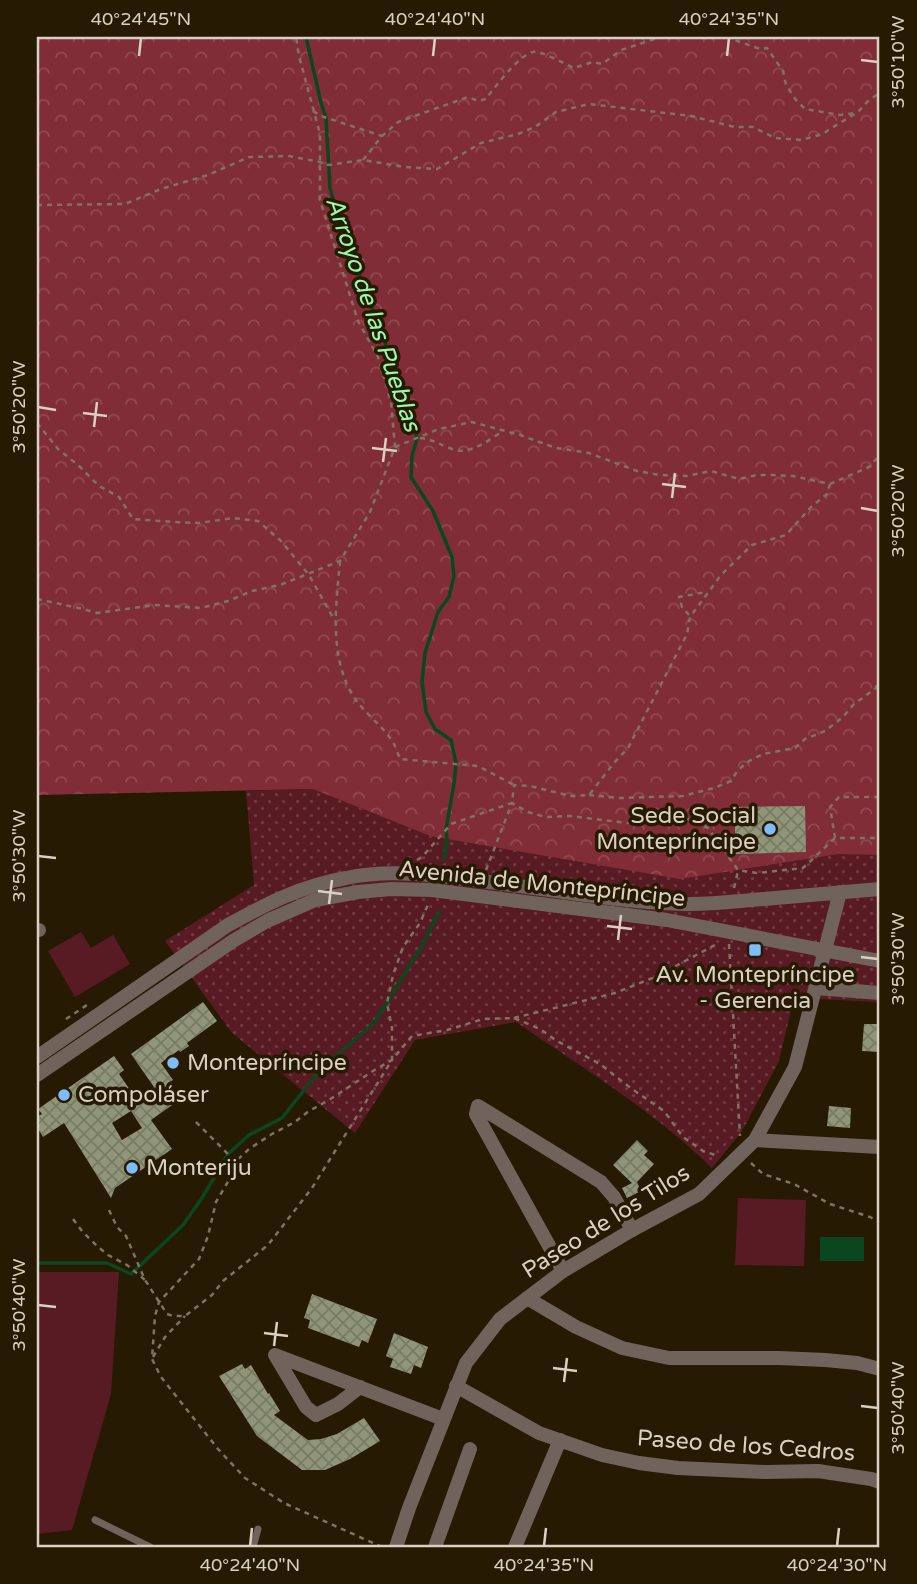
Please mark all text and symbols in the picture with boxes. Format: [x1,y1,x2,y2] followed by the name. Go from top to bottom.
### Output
[91,8,191,30] text: 40°24'45"N
[385,8,485,30] text: 40°24'40"N
[679,8,779,30] text: 40°24'35"N
[887,16,909,108] text: 3°50'10"W
[319,193,427,437] water label: Arroyo de las Pueblas
[8,361,30,453] text: 3°50'20"W
[887,465,909,557] text: 3°50'20"W
[596,802,756,856] place label: Sede Social Montepríncipe
[8,810,30,902] text: 3°50'30"W
[762,821,778,837] marker: Sede Social Montepríncipe
[397,855,687,913] street label: Avenida de Montepríncipe
[887,913,909,1005] text: 3°50'30"W
[747,942,763,958] marker: Av. Montepríncipe - Gerencia
[655,961,855,1015] place label: Av. Montepríncipe - Gerencia
[187,1049,347,1077] place label: Montepríncipe
[165,1055,181,1071] marker: Montepríncipe
[78,1081,209,1109] place label: Compoláser
[56,1087,72,1103] marker: Compoláser
[146,1154,252,1182] place label: Monteriju
[517,1159,695,1285] street label: Paseo de los Tilos
[124,1160,140,1176] marker: Monteriju
[8,1259,30,1351] text: 3°50'40"W
[887,1362,909,1454] text: 3°50'40"W
[636,1424,856,1468] street label: Paseo de los Cedros
[200,1554,300,1576] text: 40°24'40"N
[494,1554,594,1576] text: 40°24'35"N
[787,1554,887,1576] text: 40°24'30"N

